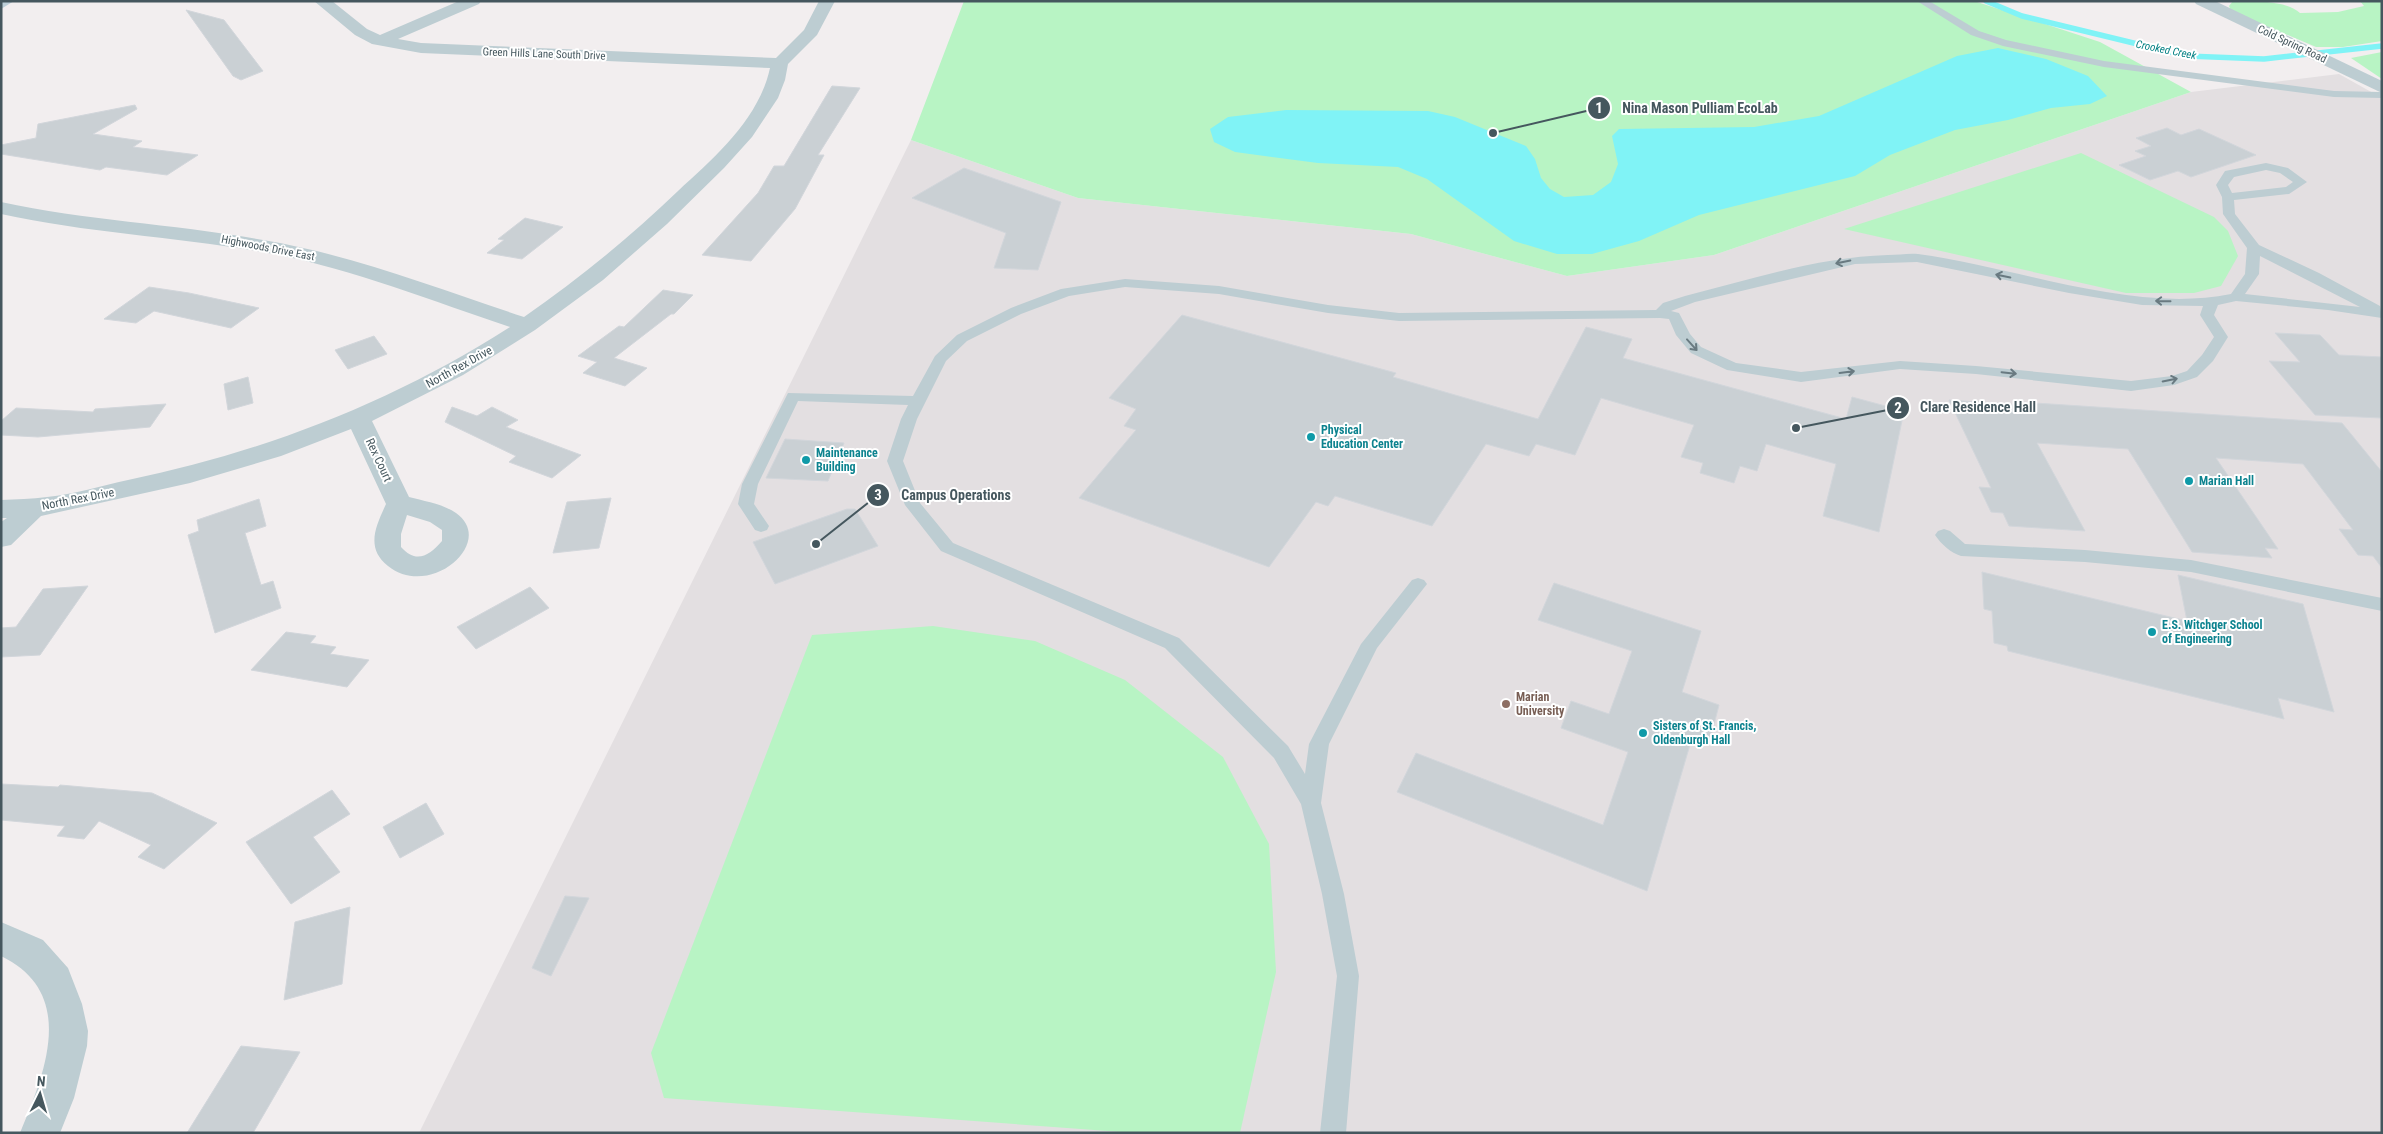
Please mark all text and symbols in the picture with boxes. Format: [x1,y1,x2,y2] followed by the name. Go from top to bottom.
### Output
[2255,22,2329,66] street label: Cold Spring Road
[2135,38,2198,62] water label: Crooked Creek
[482,45,606,63] street label: Green Hills Lane South Drive
[1587,93,1787,122] callout: Nina Mason Pulliam EcoLab
[1595,99,1603,117] text: 1
[1622,100,1778,116] text: Nina Mason Pulliam EcoLab
[220,233,316,263] street label: Highwoods Drive East
[1835,258,1851,268] one-way arrow
[1995,270,2011,280] one-way arrow
[2155,296,2172,306] one-way arrow
[1686,338,1698,351] one-way arrow
[423,343,495,391] street label: North Rex Drive
[1839,367,1855,377] one-way arrow
[2000,368,2016,378] one-way arrow
[2162,375,2178,385] one-way arrow
[1885,393,2046,422] callout: Clare Residence Hall
[1894,399,1902,417] text: 2
[1920,399,2036,415] text: Clare Residence Hall
[1321,423,1403,451] place label: Physical Education Center
[1305,431,1317,443] marker: Physical Education Center
[363,436,395,484] street label: Rex Court
[816,446,878,474] place label: Maintenance Building
[800,454,812,466] marker: Maintenance Building
[2199,474,2254,488] place label: Marian Hall
[2183,475,2195,487] marker: Marian Hall
[866,480,1020,509] callout: Campus Operations
[41,485,116,513] street label: North Rex Drive
[874,486,882,504] text: 3
[901,487,1011,503] text: Campus Operations
[2162,618,2263,646] place label: E.S. Witchger School of Engineering
[2146,626,2158,638] marker: E.S. Witchger School of Engineering
[1516,690,1565,718] place label: Marian University
[1500,698,1512,710] marker: Marian University
[1653,719,1757,747] place label: Sisters of St. Francis, Oldenburgh Hall
[1637,727,1649,739] marker: Sisters of St. Francis, Oldenburgh Hall
[15,1069,65,1119] north arrow
[36,1073,46,1089] text: N

